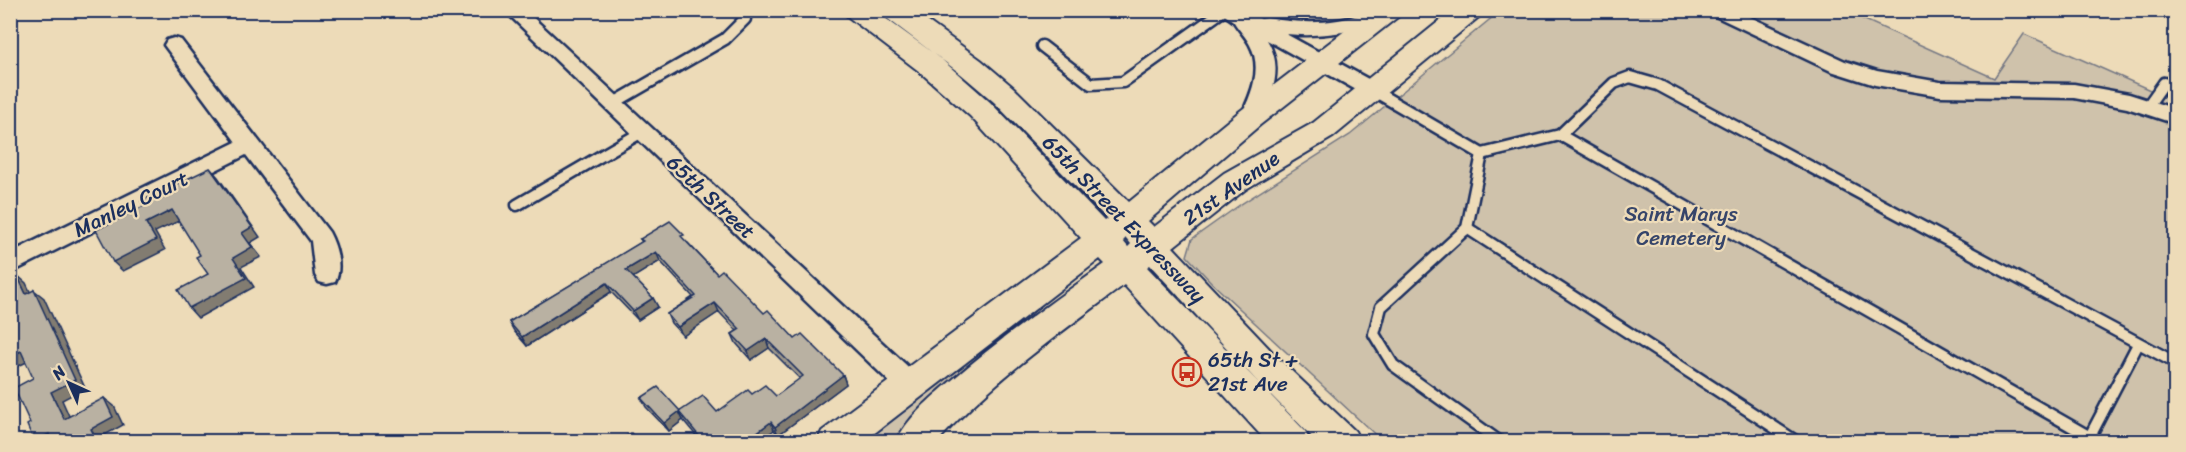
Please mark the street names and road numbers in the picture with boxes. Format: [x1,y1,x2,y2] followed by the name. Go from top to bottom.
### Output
[1033,125,1216,313] street label: 65th Street Expressway
[1174,140,1288,236] street label: 21st Avenue
[657,145,765,249] street label: 65th Street
[67,160,195,248] street label: Manley Court

